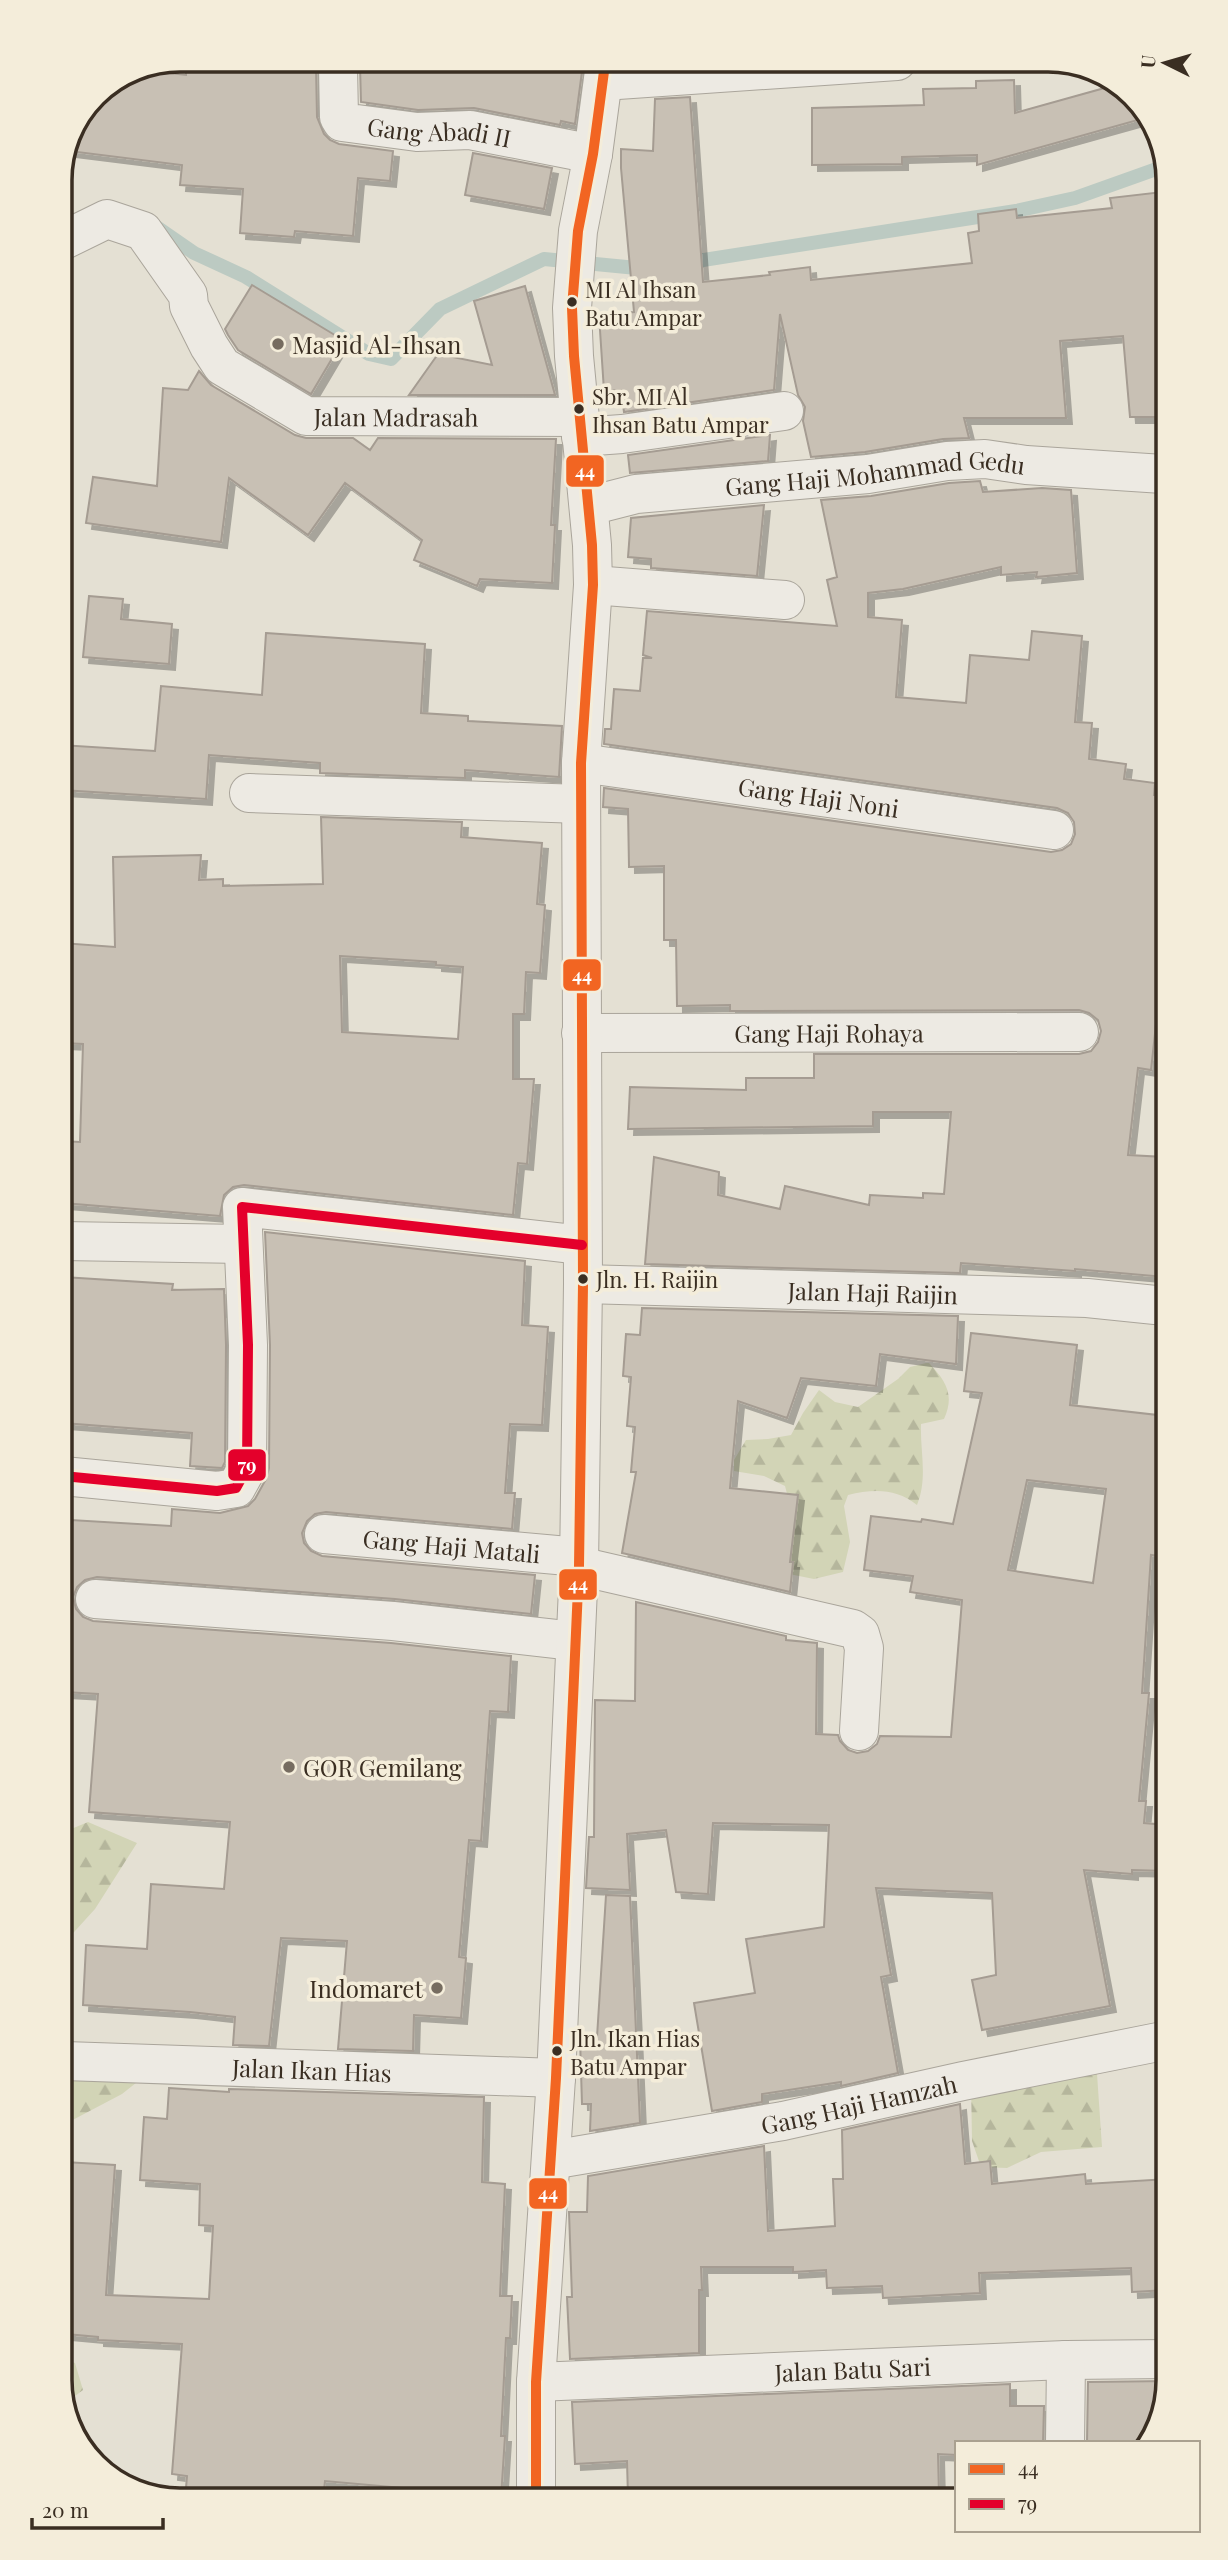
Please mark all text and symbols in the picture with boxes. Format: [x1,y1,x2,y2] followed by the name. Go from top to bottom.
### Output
[1130,28,1200,98] north arrow
[1134,54,1161,69] text: U
[366,110,514,154] street label: Gang Abadi II
[585,274,702,332] place label: MI Al Ihsan Batu Ampar
[565,295,579,309] marker: MI Al Ihsan Batu Ampar
[292,328,461,360] place label: Masjid Al-Ihsan
[270,336,286,352] marker: Masjid Al-Ihsan
[592,381,769,439] place label: Sbr. MI Al Ihsan Batu Ampar
[313,400,478,433] street label: Jalan Madrasah
[572,402,586,416] marker: Sbr. MI Al Ihsan Batu Ampar
[724,443,1027,502] street label: Gang Haji Mohammad Gedu
[565,454,605,488] line badge: 44
[575,457,595,483] text: 44
[736,769,901,824] street label: Gang Haji Noni
[562,958,602,992] line badge: 44
[572,961,592,987] text: 44
[734,1016,924,1049] street label: Gang Haji Rohaya
[595,1264,718,1294] place label: Jln. H. Raijin
[576,1272,590,1286] marker: Jln. H. Raijin
[786,1274,958,1310] street label: Jalan Haji Raijin
[227,1448,267,1482] line badge: 79
[237,1451,257,1477] text: 79
[361,1522,542,1569] street label: Gang Haji Matali
[558,1568,598,1601] line badge: 44
[568,1570,588,1596] text: 44
[303,1751,462,1783] place label: GOR Gemilang
[281,1759,297,1775] marker: GOR Gemilang
[309,1972,423,2004] place label: Indomaret
[429,1980,445,1996] marker: Indomaret
[569,2023,700,2081] place label: Jln. Ikan Hias Batu Ampar
[550,2044,564,2058] marker: Jln. Ikan Hias Batu Ampar
[231,2051,392,2088] street label: Jalan Ikan Hias
[759,2067,960,2140] street label: Gang Haji Hamzah
[528,2177,568,2210] line badge: 44
[538,2179,558,2205] text: 44
[773,2350,932,2388] street label: Jalan Batu Sari
[955,2441,1200,2532] legend
[1018,2453,1039,2481] text: 44
[32,2486,163,2530] scale bar
[1018,2488,1037,2516] text: 79
[42,2495,89,2523] text: 20 m

